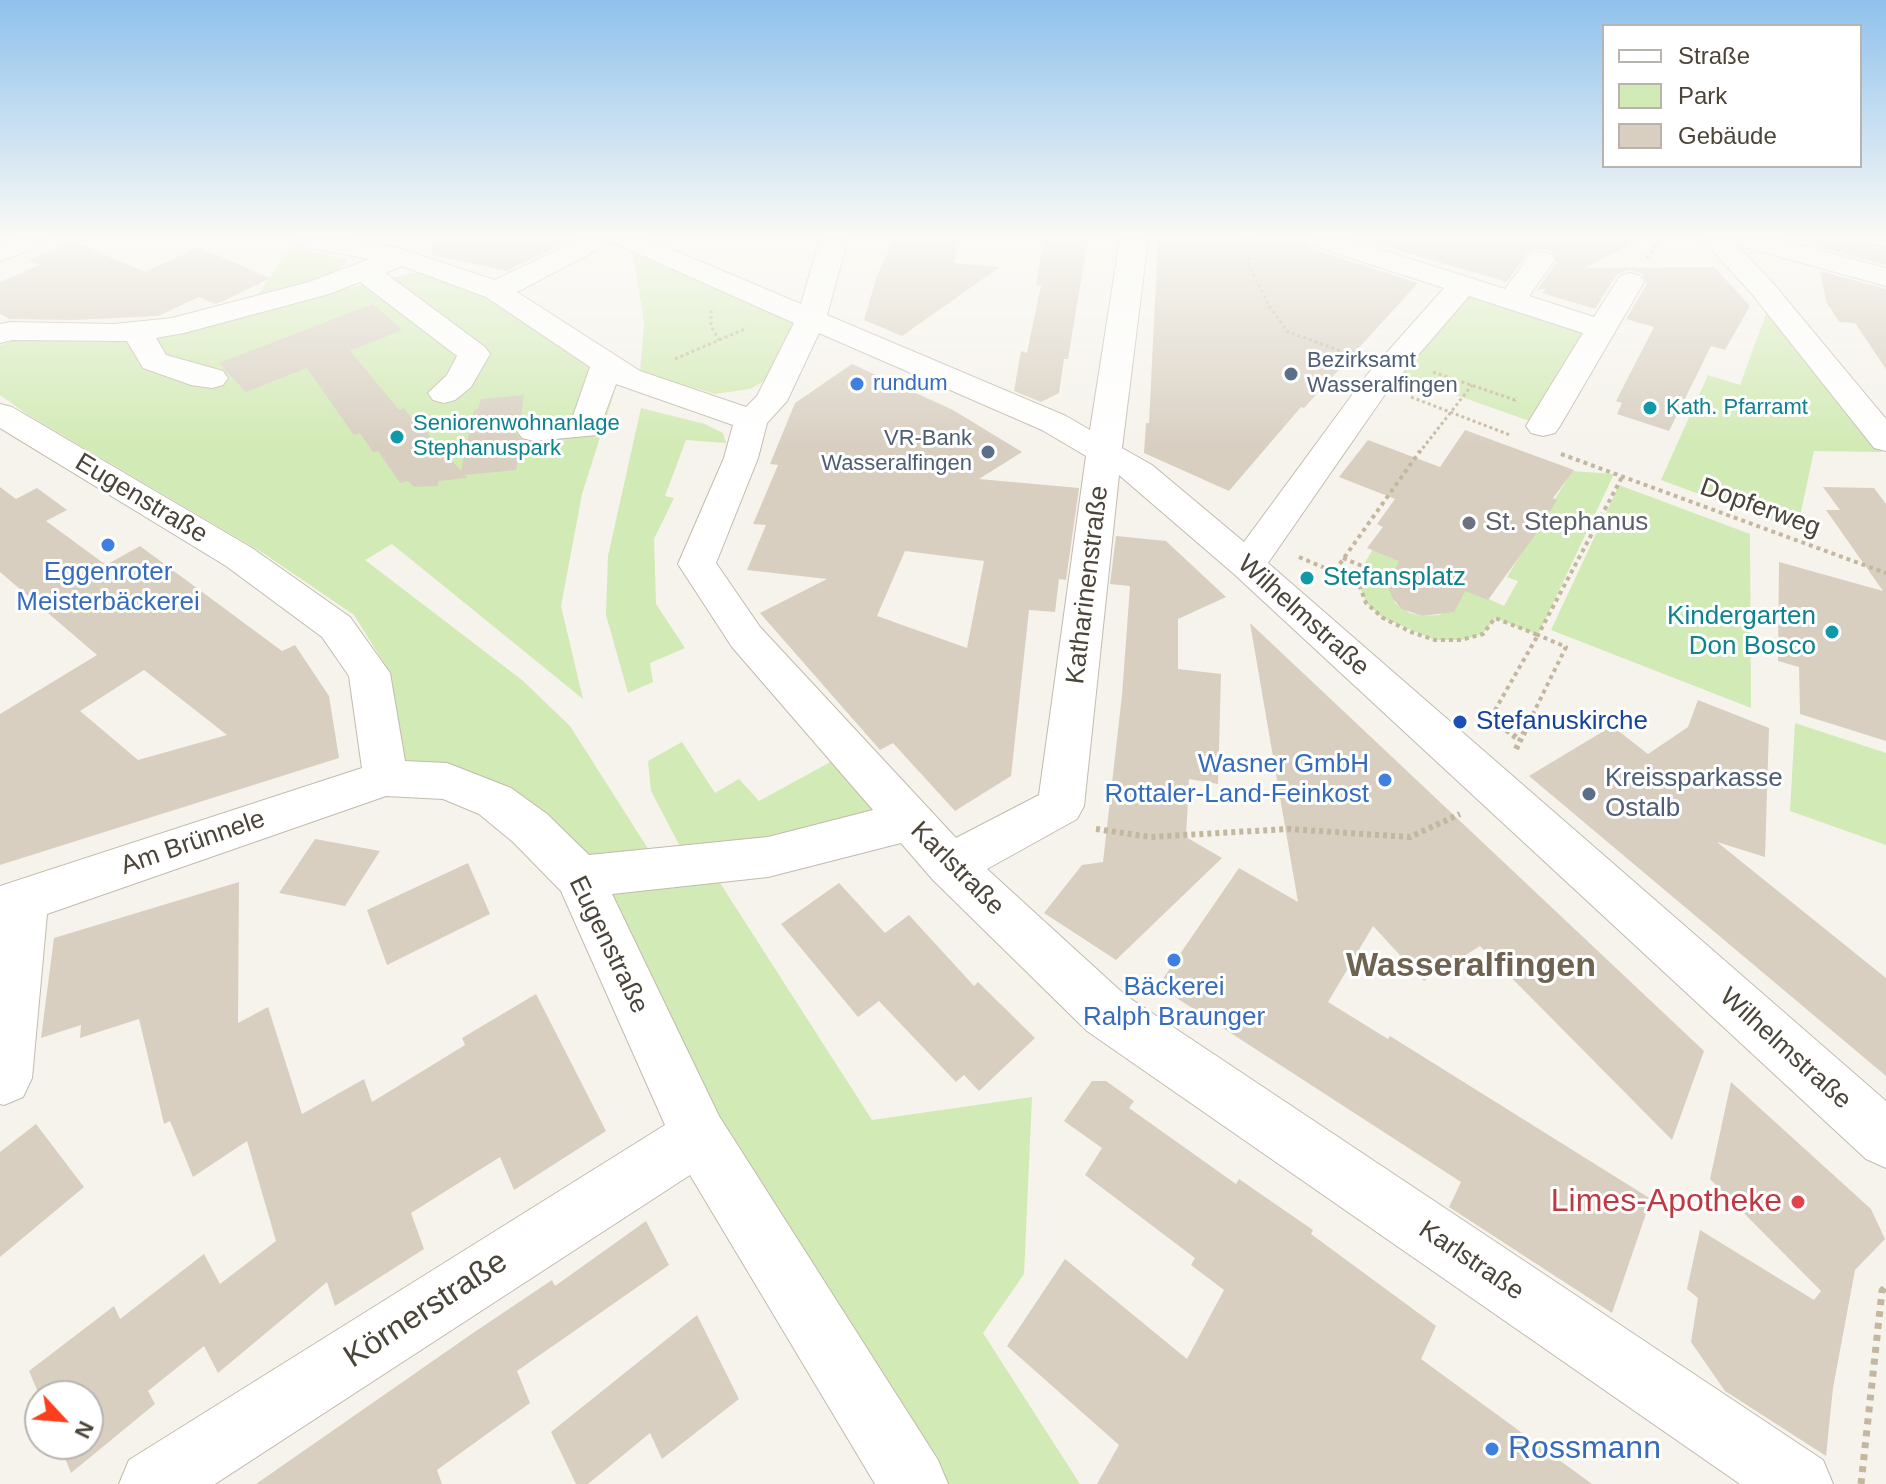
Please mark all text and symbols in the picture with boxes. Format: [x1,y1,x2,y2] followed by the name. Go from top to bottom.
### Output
[1602,24,1862,168] legend
[1678,42,1750,69] text: Straße
[1678,82,1727,109] text: Park
[1678,122,1777,149] text: Gebäude
[1307,348,1458,400] place label: Bezirksamt Wasseralfingen
[1282,365,1300,383] marker: Bezirksamt Wasseralfingen
[873,371,948,397] place label: rundum
[848,375,866,393] marker: rundum
[1666,395,1808,421] place label: Kath. Pfarramt
[1641,399,1659,417] marker: Kath. Pfarramt
[413,411,620,462] place label: Seniorenwohnanlage Stephanuspark
[821,426,972,478] place label: VR-Bank Wasseralfingen
[388,428,406,446] marker: Seniorenwohnanlage Stephanuspark
[979,443,997,461] marker: VR-Bank Wasseralfingen
[69,447,213,551] street label: Eugenstraße
[1696,472,1824,544] street label: Dopferweg
[1060,484,1116,686] street label: Katharinenstraße
[1485,507,1648,539] place label: St. Stephanus
[1460,514,1478,532] marker: St. Stephanus
[99,536,117,554] marker: Eggenroter Meisterbäckerei
[1231,549,1375,683] street label: Wilhelmstraße
[16,557,200,618] place label: Eggenroter Meisterbäckerei
[1323,562,1466,594] place label: Stefansplatz
[1298,569,1316,587] marker: Stefansplatz
[1667,601,1816,662] place label: Kindergarten Don Bosco
[1823,623,1841,641] marker: Kindergarten Don Bosco
[1476,706,1648,738] place label: Stefanuskirche
[1451,713,1469,731] marker: Stefanuskirche
[1105,749,1369,810] place label: Wasner GmbH Rottaler-Land-Feinkost
[1605,763,1783,824] place label: Kreissparkasse Ostalb
[1376,771,1394,789] marker: Wasner GmbH Rottaler-Land-Feinkost
[1580,785,1598,803] marker: Kreissparkasse Ostalb
[117,804,269,882] street label: Am Brünnele
[904,816,1010,922] street label: Karlstraße
[561,871,655,1019] street label: Eugenstraße
[1346,947,1596,987] district label: Wasseralfingen
[1165,951,1183,969] marker: Bäckerei Ralph Braunger
[1083,972,1265,1034] place label: Bäckerei Ralph Braunger
[1713,982,1857,1116] street label: Wilhelmstraße
[1551,1183,1782,1221] place label: Limes-Apotheke
[1789,1193,1807,1211] marker: Limes-Apotheke
[1413,1215,1529,1307] street label: Karlstraße
[337,1243,515,1377] street label: Körnerstraße
[24,1380,104,1460] north arrow
[70,1417,99,1442] text: N
[1508,1430,1661,1468] place label: Rossmann
[1483,1440,1501,1458] marker: Rossmann

